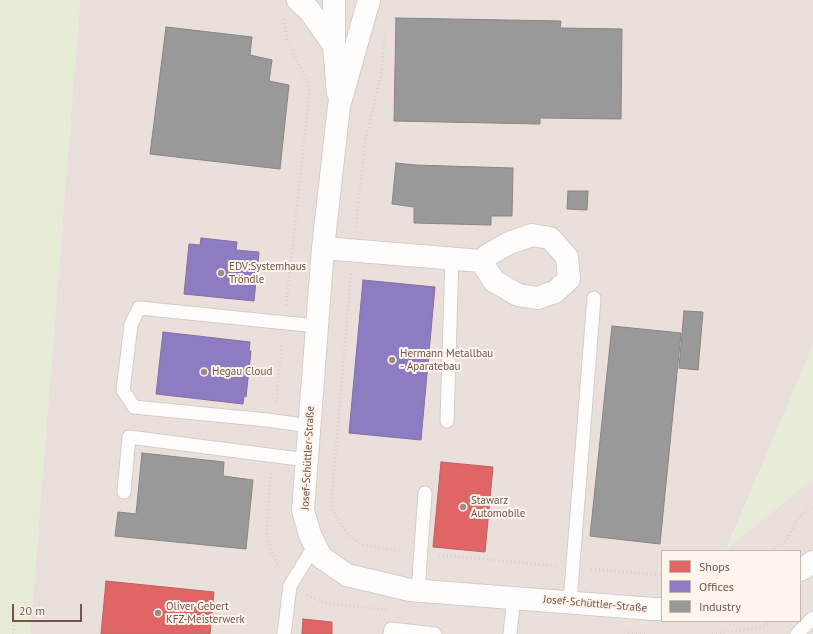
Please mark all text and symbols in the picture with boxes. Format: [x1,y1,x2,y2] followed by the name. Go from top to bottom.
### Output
[229,260,306,286] place label: EDV:Systemhaus Tröndle
[216,268,226,278] marker: EDV:Systemhaus Tröndle
[400,347,493,373] place label: Hermann Metallbau - Aparatebau
[387,355,397,365] marker: Hermann Metallbau - Aparatebau
[212,365,272,379] place label: Hegau Cloud
[199,367,209,377] marker: Hegau Cloud
[299,406,317,510] street label: Josef-Schüttler-Straße
[471,494,525,520] place label: Stawarz Automobile
[458,502,468,512] marker: Stawarz Automobile
[661,550,801,622] legend
[699,559,730,574] text: Shops
[699,579,734,594] text: Offices
[542,593,648,615] street label: Josef-Schüttler-Straße
[14,596,84,622] scale bar
[699,599,741,614] text: Industry
[166,600,245,626] place label: Oliver Gebert KFZ-Meisterwerk
[19,603,45,618] text: 20 m
[153,608,163,618] marker: Oliver Gebert KFZ-Meisterwerk

